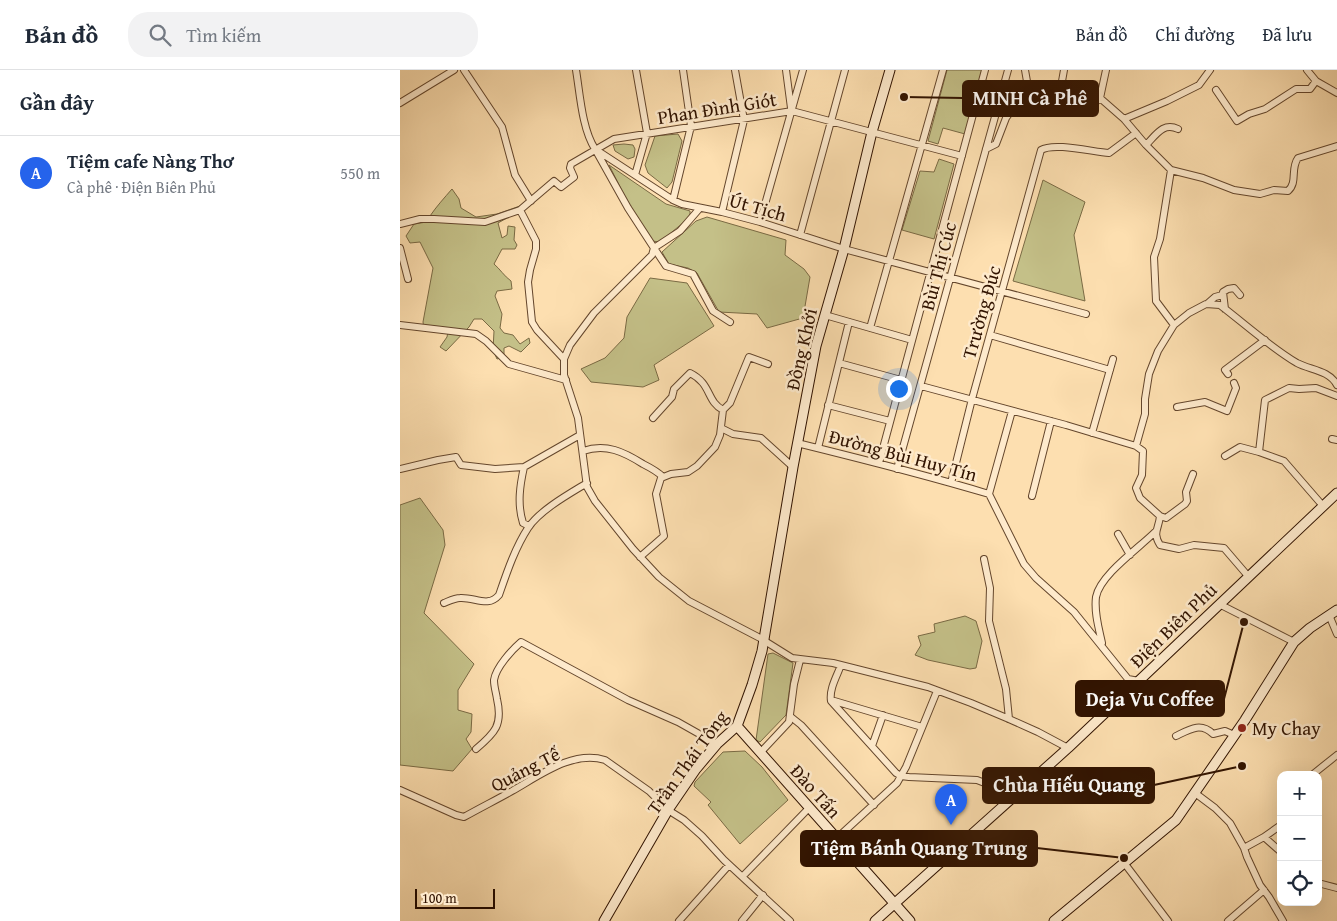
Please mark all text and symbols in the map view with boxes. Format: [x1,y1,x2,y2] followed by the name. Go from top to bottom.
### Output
[128,12,478,57] search box
[25,17,98,52] text: Bản đồ
[146,21,174,49] icon: search
[186,21,261,49] text: Tìm kiếm
[1076,21,1127,48] text: Bản đồ
[1155,21,1234,48] text: Chỉ đường
[1262,21,1312,48] text: Đã lưu
[963,81,1098,116] callout: MINH Cà Phê
[973,83,1088,112] text: MINH Cà Phê
[656,85,779,131] street label: Phan Đình Giót
[20,87,94,118] text: Gần đây
[67,147,234,175] text: Tiệm cafe Nàng Thơ
[31,161,41,185] text: A
[340,161,380,185] text: 550 m
[67,175,216,199] text: Cà phê · Điện Biên Phủ
[726,186,790,229] street label: Út Tịch
[913,219,963,313] street label: Bùi Thị Cúc
[954,262,1008,362] street label: Trường Đúc
[778,305,824,393] street label: Đồng Khởi
[886,376,912,402] your location
[826,422,980,488] street label: Đường Bùi Huy Tín
[1123,576,1223,674] street label: Điện Biên Phủ
[1076,681,1224,716] callout: Deja Vu Coffee
[1086,684,1214,713] text: Deja Vu Coffee
[640,704,735,820] street label: Trần Thái Tông
[1252,714,1321,742] place label: My Chay
[1236,722,1248,734] marker: My Chay
[485,739,566,798] street label: Quảng Tế
[784,758,848,825] street label: Đào Tấn
[983,768,1154,803] callout: Chùa Hiếu Quang
[993,770,1145,799] text: Chùa Hiếu Quang
[1277,771,1322,906] map controls
[1277,771,1322,816] button: +
[935,784,967,825] pin: A
[1277,816,1322,861] button: −
[801,831,1037,866] callout: Tiệm Bánh Quang Trung
[811,833,1027,862] text: Tiệm Bánh Quang Trung
[1277,861,1322,906] button: locate
[415,886,495,909] scale bar
[422,888,457,908] text: 100 m

